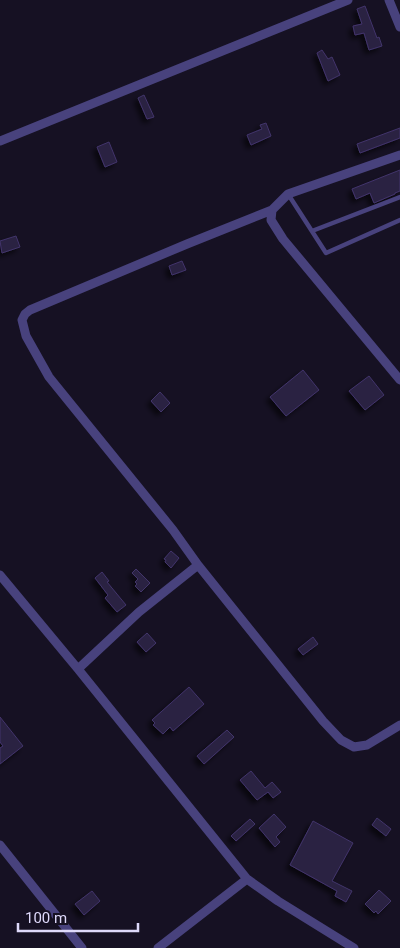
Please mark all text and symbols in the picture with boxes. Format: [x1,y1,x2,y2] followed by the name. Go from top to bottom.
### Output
[18,900,138,932] scale bar
[25,909,67,927] text: 100 m

